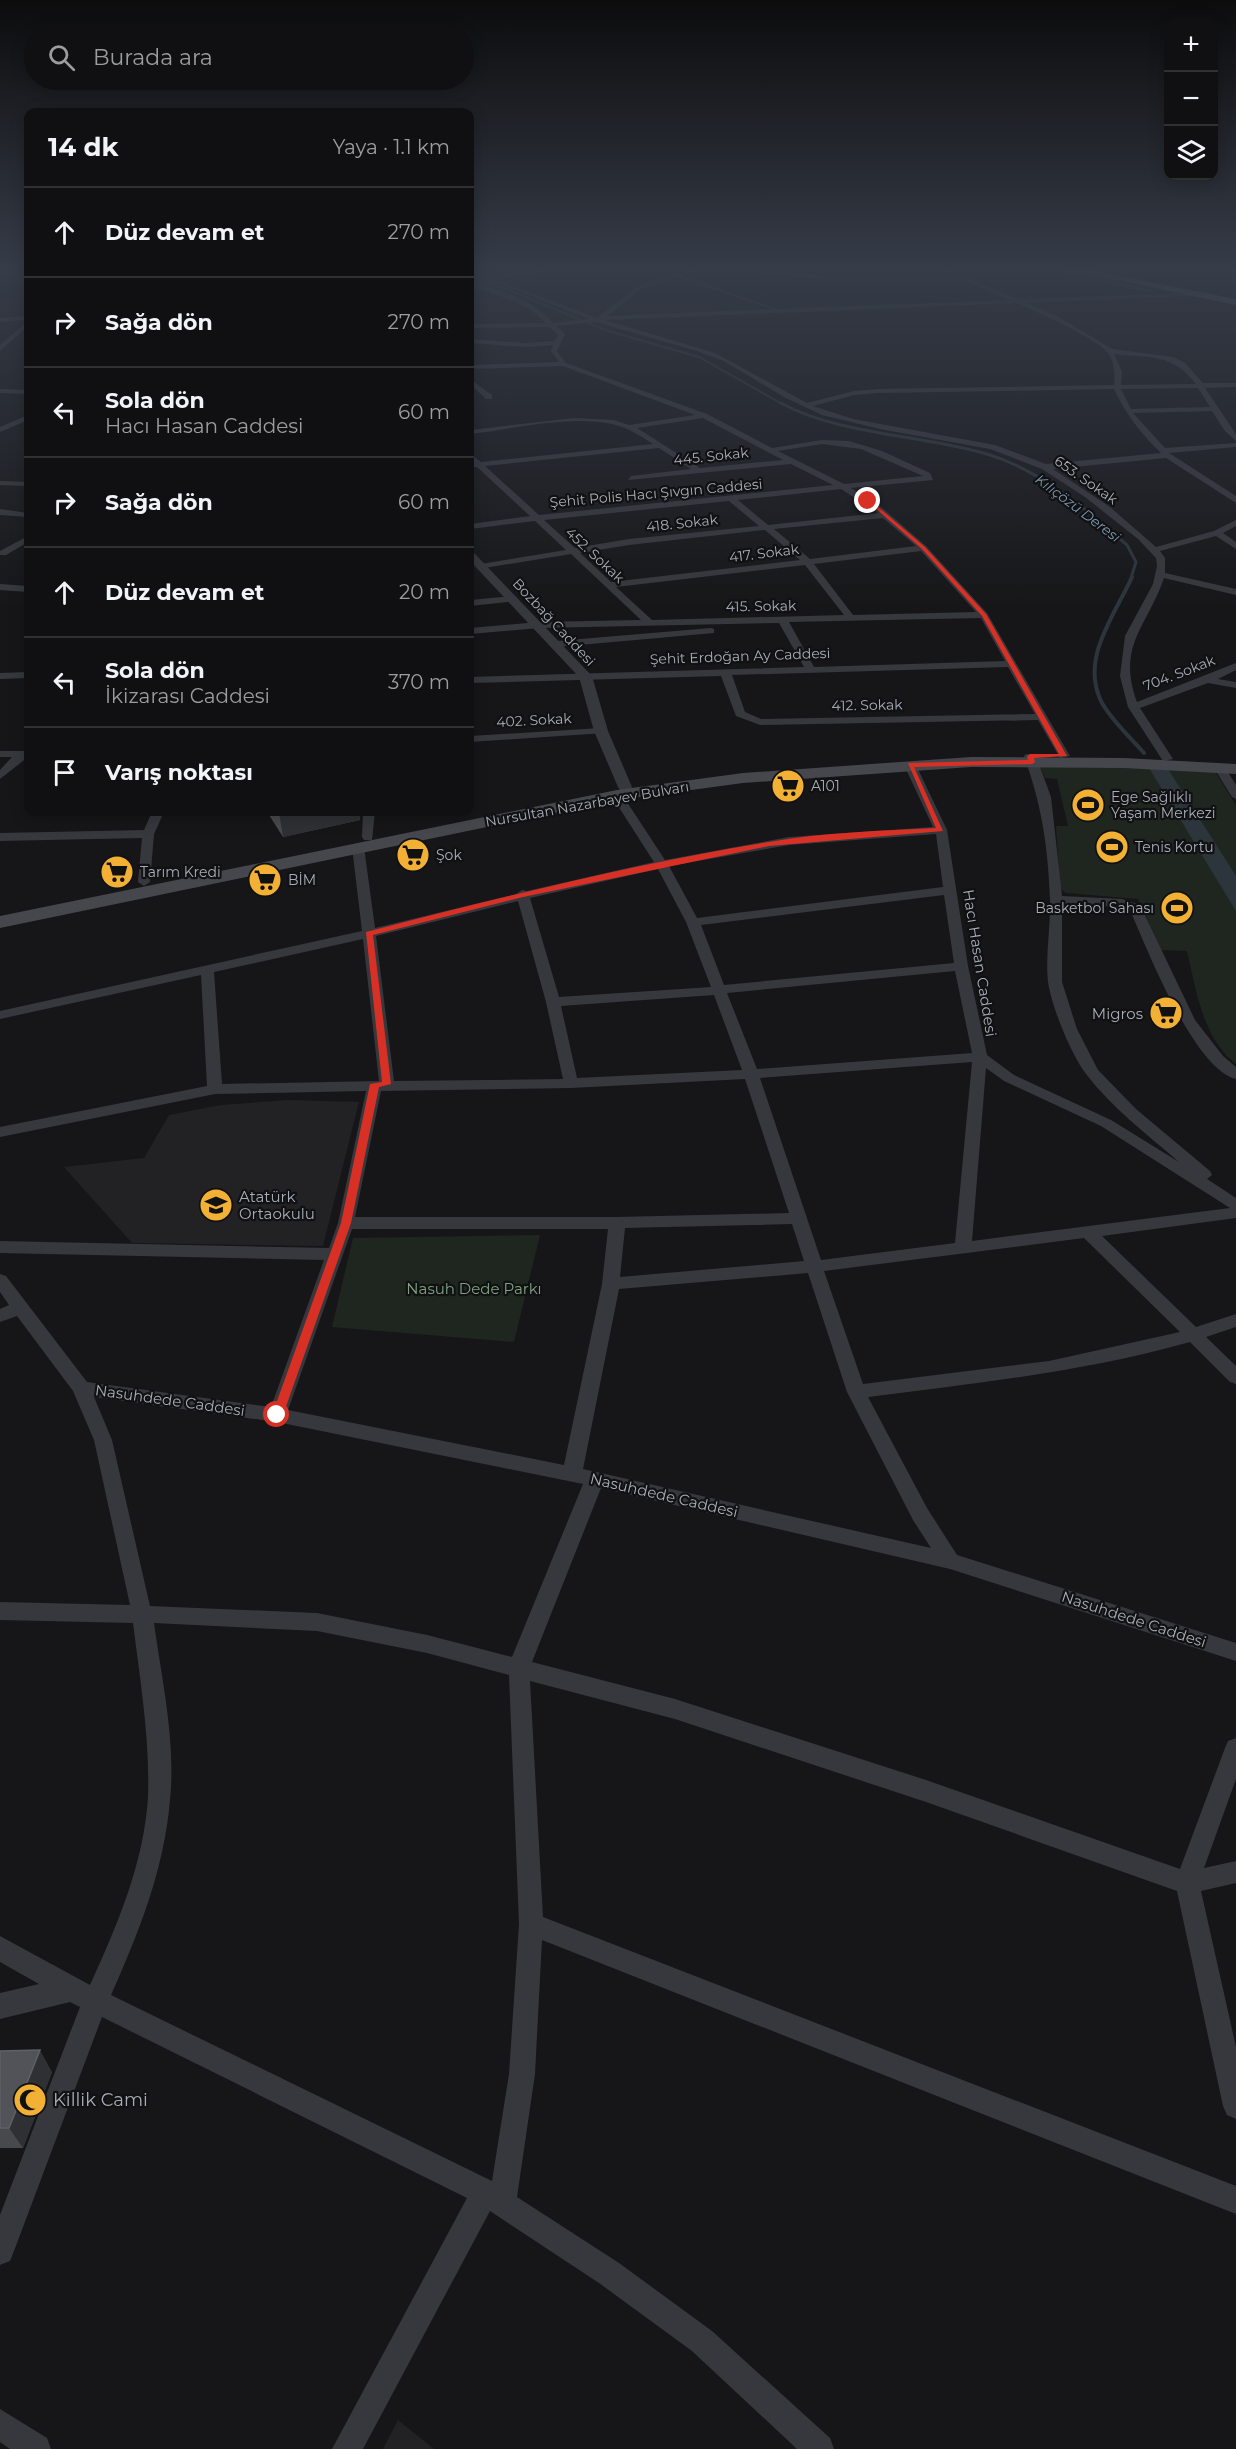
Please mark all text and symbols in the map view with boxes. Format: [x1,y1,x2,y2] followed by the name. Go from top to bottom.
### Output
[1164,18,1218,180] map controls
[1164,18,1218,72] button: +
[24,24,474,90] search box
[45,41,78,74] icon: search
[93,44,213,71] text: Burada ara
[1164,72,1218,126] button: −
[1164,126,1218,180] button: layers
[48,131,119,163] text: 14 dk
[333,135,450,159] text: Yaya · 1.1 km
[48,216,81,249] icon: ahead
[105,219,264,246] text: Düz devam et
[388,220,450,244] text: 270 m
[48,306,81,339] icon: right
[105,309,213,336] text: Sağa dön
[388,310,450,334] text: 270 m
[105,387,205,414] text: Sola dön
[48,396,81,429] icon: left
[398,400,450,424] text: 60 m
[105,414,304,438] text: Hacı Hasan Caddesi
[673,443,750,469] street label: 445. Sokak
[1051,452,1122,509] street label: 653. Sokak
[1032,470,1124,546] water label: Kılıçözü Deresi
[549,475,763,511] street label: Şehit Polis Hacı Şıvgın Caddesi
[48,486,81,519] icon: right
[854,487,880,513] route end
[105,489,213,516] text: Sağa dön
[398,490,450,514] text: 60 m
[645,510,719,536] street label: 418. Sokak
[562,523,629,587] street label: 452. Sokak
[728,540,801,566] street label: 417. Sokak
[509,574,599,670] street label: Bozbağ Caddesi
[48,576,81,609] icon: ahead
[105,579,264,606] text: Düz devam et
[399,580,450,604] text: 20 m
[725,596,797,616] street label: 415. Sokak
[649,644,831,668] street label: Şehit Erdoğan Ay Caddesi
[1140,651,1218,695] street label: 704. Sokak
[105,657,205,684] text: Sola dön
[48,666,81,699] icon: left
[388,670,450,694] text: 370 m
[105,684,270,708] text: İkizarası Caddesi
[831,695,903,715] street label: 412. Sokak
[496,709,573,731] street label: 402. Sokak
[48,756,81,789] icon: arrive
[105,759,253,786] text: Varış noktası
[770,768,806,804] supermarket icon: A101
[484,777,690,831] street label: Nursultan Nazarbayev Bulvarı
[811,777,840,795] place label: A101
[1070,787,1106,823] sports icon: Ege Sağlıklı Yaşam Merkezi
[1111,788,1216,822] place label: Ege Sağlıklı Yaşam Merkezi
[1094,829,1130,865] sports icon: Tenis Kortu
[395,837,431,873] supermarket icon: Şok
[1135,838,1214,856] place label: Tenis Kortu
[436,846,462,864] place label: Şok
[99,854,135,890] supermarket icon: Tarım Kredi
[247,862,283,898] supermarket icon: BİM
[140,863,221,881] place label: Tarım Kredi
[288,871,316,889] place label: BİM
[959,888,1001,1038] street label: Hacı Hasan Caddesi
[1159,890,1195,926] sports icon: Basketbol Sahası
[1035,899,1154,917] place label: Basketbol Sahası
[1148,995,1184,1031] supermarket icon: Migros
[1092,1004,1143,1023] place label: Migros
[198,1187,234,1223] school or university icon: Atatürk Ortaokulu
[239,1187,315,1223] place label: Atatürk Ortaokulu
[406,1279,542,1298] park label: Nasuh Dede Parkı
[94,1380,246,1420] street label: Nasuhdede Caddesi
[263,1401,289,1427] route start
[588,1469,740,1521] street label: Nasuhdede Caddesi
[1059,1587,1209,1651] street label: Nasuhdede Caddesi
[12,2082,48,2118] mosque icon: Killik Cami
[53,2089,148,2111] place label: Killik Cami

